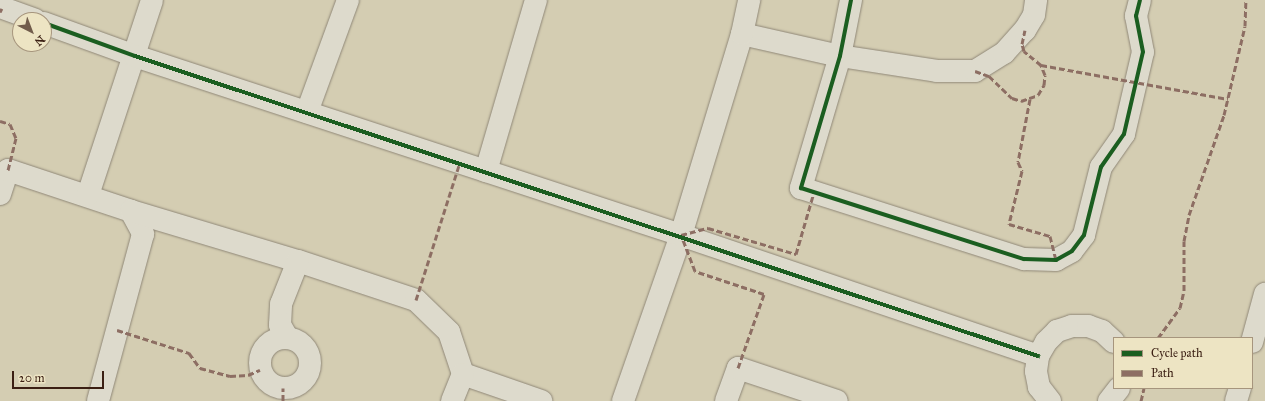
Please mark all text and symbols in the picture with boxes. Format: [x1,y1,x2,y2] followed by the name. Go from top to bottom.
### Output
[12,12,52,52] north arrow
[32,33,48,49] text: N
[1113,337,1253,389] legend
[1151,346,1203,360] text: Cycle path
[14,363,106,389] scale bar
[1151,366,1174,380] text: Path
[19,371,45,385] text: 20 m

